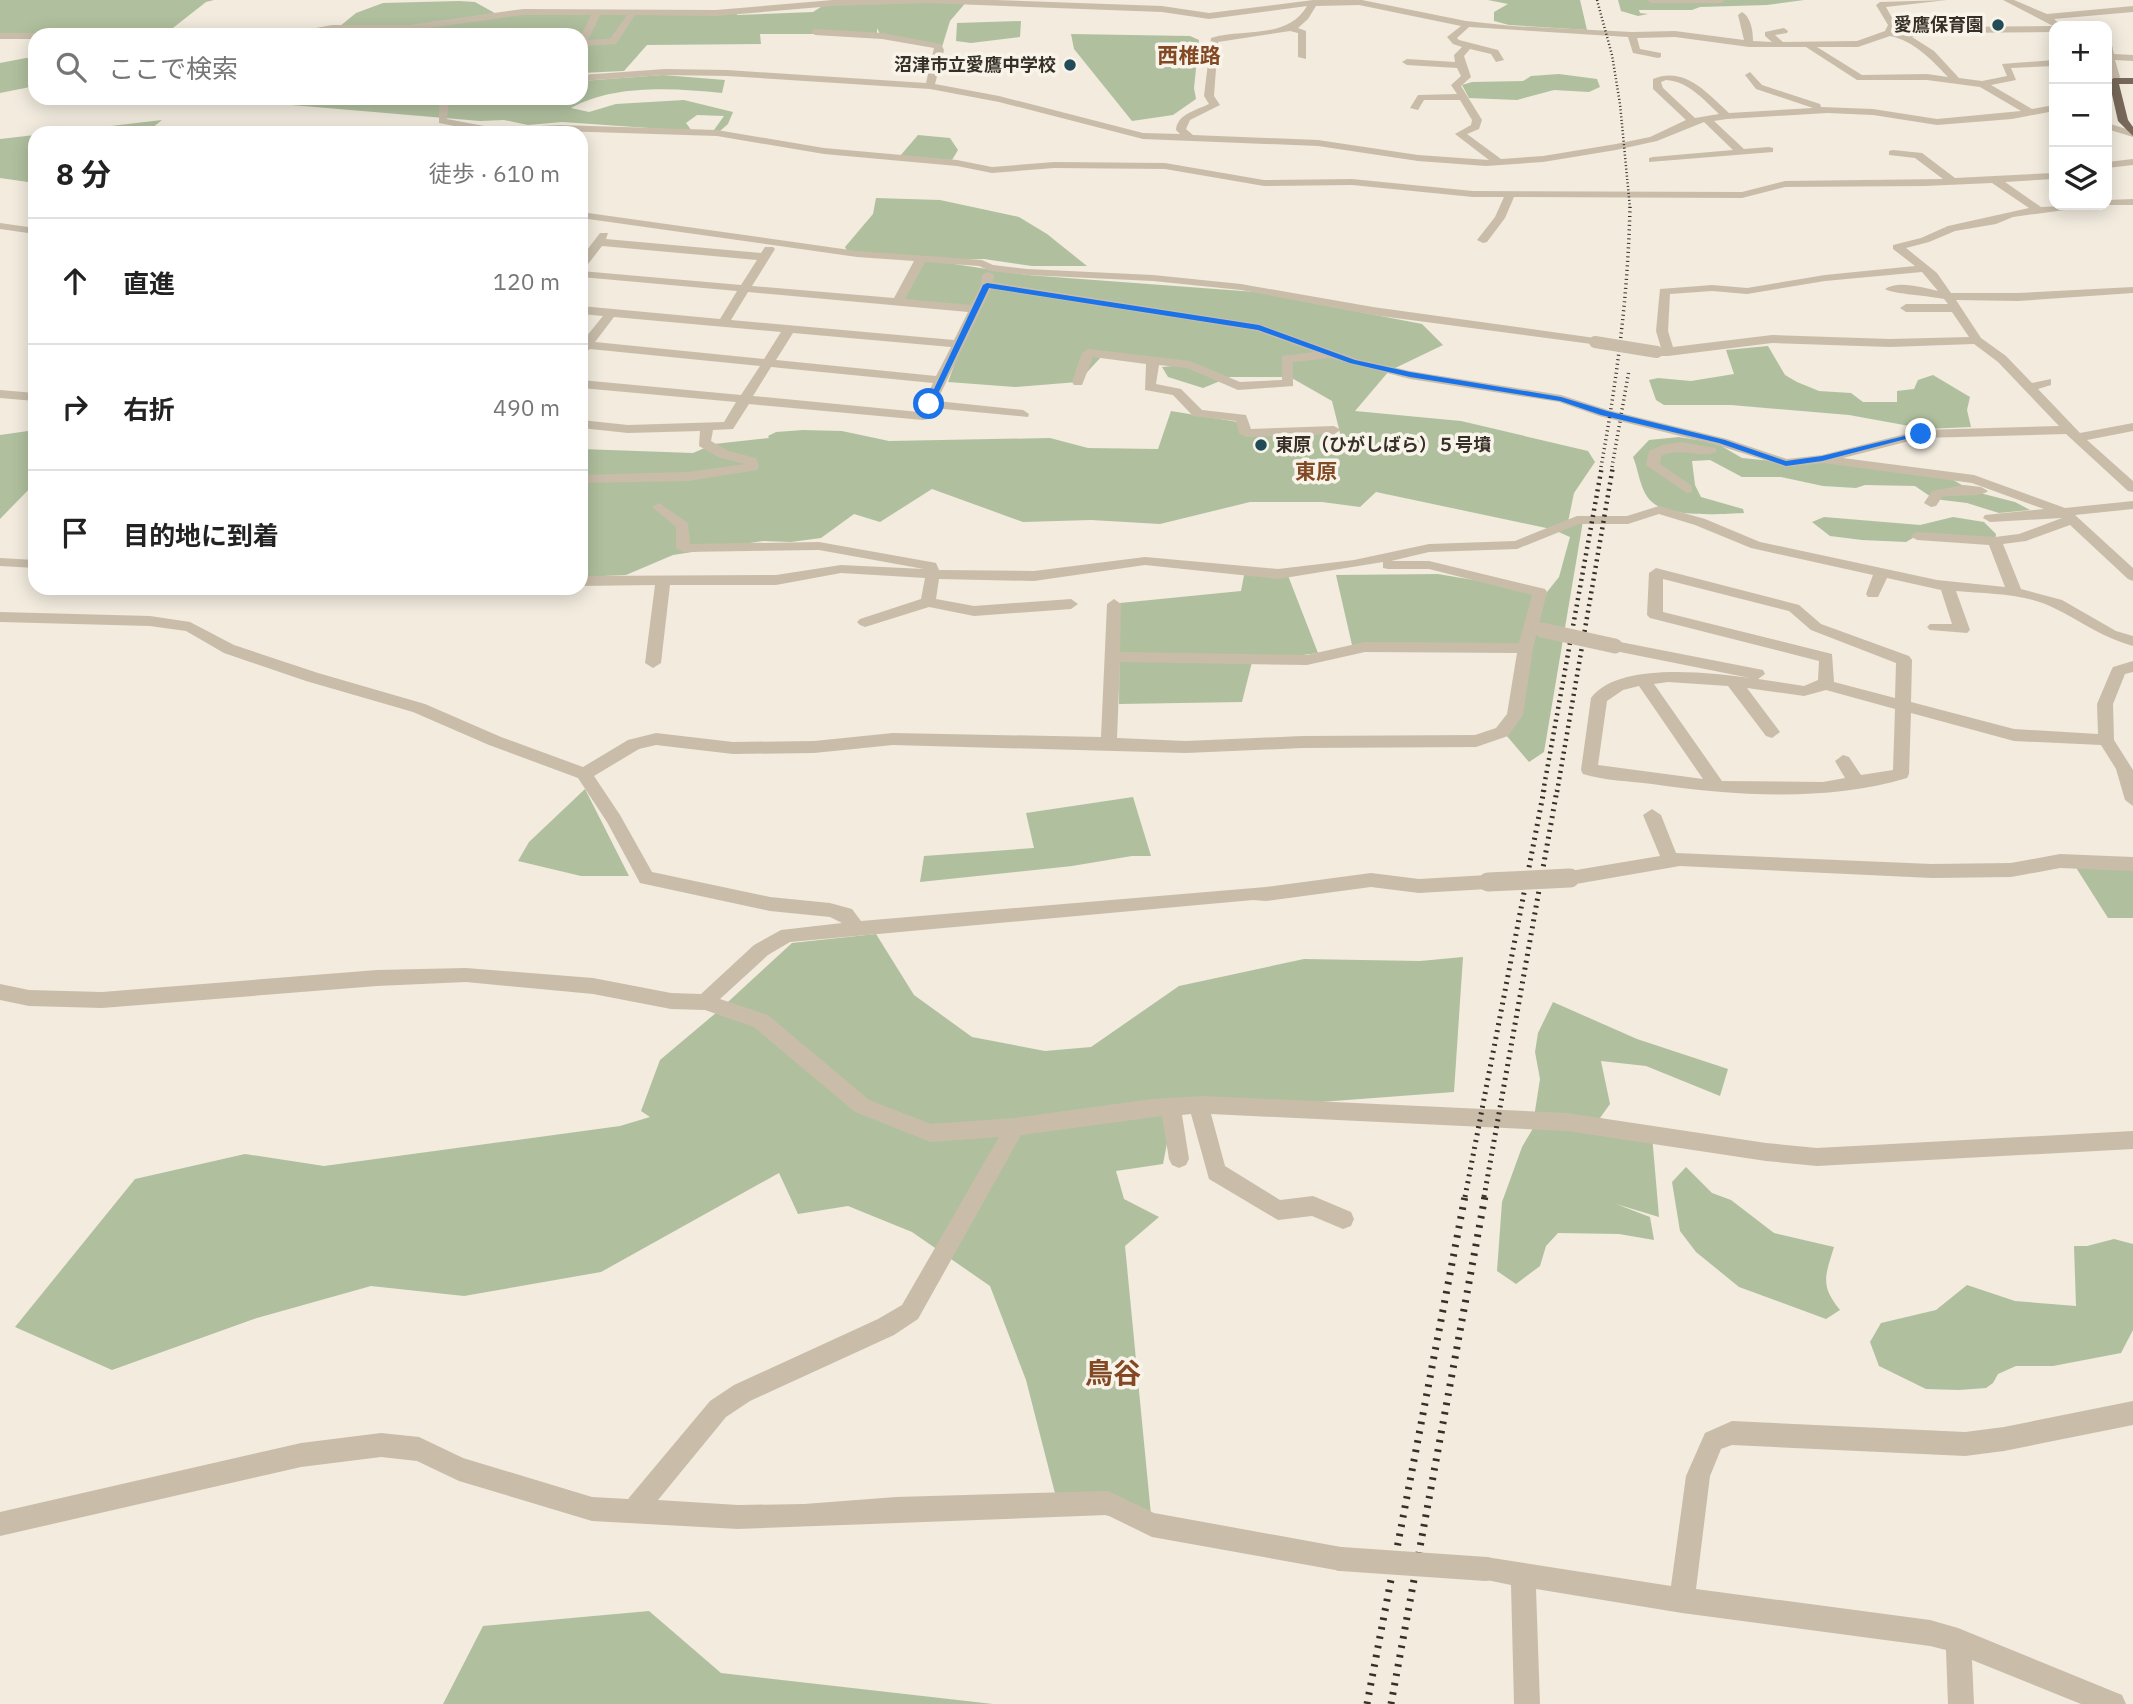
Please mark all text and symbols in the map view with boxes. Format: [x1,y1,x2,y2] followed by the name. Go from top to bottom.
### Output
[1894,13,1984,36] place label: 愛鷹保育園
[1990,17,2006,33] marker: 愛鷹保育園
[2049,21,2112,210] map controls
[2049,21,2112,84] button: +
[28,28,588,105] search box
[1158,41,1221,69] district label: 西椎路
[52,48,90,86] icon: search
[108,51,238,85] text: ここで検索
[894,53,1056,76] place label: 沼津市立愛鷹中学校
[1062,57,1078,73] marker: 沼津市立愛鷹中学校
[2049,84,2112,147] button: −
[2049,147,2112,210] button: layers
[56,154,111,193] text: 8 分
[429,158,560,188] text: 徒歩 · 610 m
[56,262,94,300] icon: ahead
[123,266,175,300] text: 直進
[493,266,560,296] text: 120 m
[56,388,94,426] icon: right
[913,388,944,419] route start
[123,392,175,426] text: 右折
[493,392,560,422] text: 490 m
[1905,418,1936,449] route end
[1275,433,1491,456] place label: 東原（ひがしばら）５号墳
[1253,437,1269,453] marker: 東原（ひがしばら）５号墳
[1295,457,1337,485] district label: 東原
[56,514,94,552] icon: arrive
[123,518,279,552] text: 目的地に到着
[1085,1354,1141,1391] district label: 鳥谷

